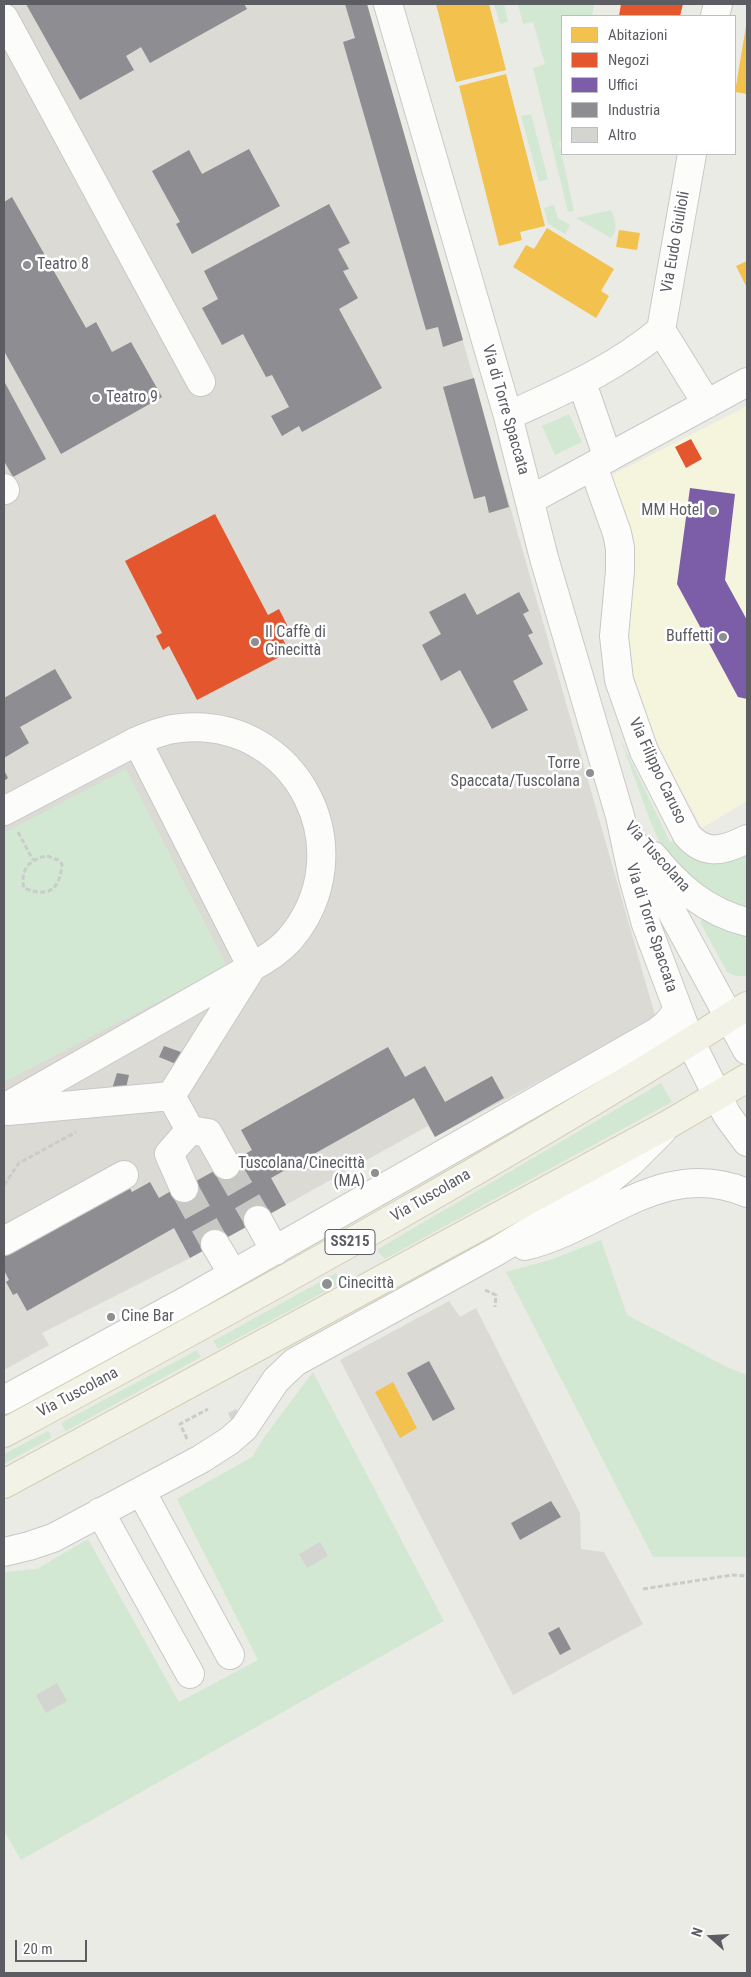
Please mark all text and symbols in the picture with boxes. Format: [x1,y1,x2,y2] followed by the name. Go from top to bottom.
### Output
[561,15,736,155] legend
[608,26,667,44] text: Abitazioni
[608,51,649,69] text: Negozi
[608,76,638,94] text: Uffici
[608,101,660,119] text: Industria
[608,126,636,144] text: Altro
[658,190,694,294] street label: Via Eudo Giulioli
[37,255,89,275] place label: Teatro 8
[21,259,33,271] marker: Teatro 8
[477,343,533,477] street label: Via di Torre Spaccata
[106,388,158,408] place label: Teatro 9
[90,392,102,404] marker: Teatro 9
[641,501,703,521] place label: MM Hotel
[707,505,719,517] marker: MM Hotel
[265,623,326,661] place label: Il Caffè di Cinecittà
[666,627,713,647] place label: Buffetti
[717,631,729,643] marker: Buffetti
[249,636,261,648] marker: Il Caffè di Cinecittà
[624,715,690,827] street label: Via Filippo Caruso
[451,754,580,792] place label: Torre Spaccata/Tuscolana
[584,767,596,779] marker: Torre Spaccata/Tuscolana
[620,818,694,896] street label: Via Tuscolana
[621,861,681,995] street label: Via di Torre Spaccata
[238,1154,365,1192] place label: Tuscolana/Cinecittà (MA)
[388,1165,474,1227] street label: Via Tuscolana
[369,1167,381,1179] marker: Tuscolana/Cinecittà (MA)
[325,1230,375,1254] road number: SS215
[338,1274,394,1294] place label: Cinecittà
[320,1277,334,1291] marker: Cinecittà
[121,1307,174,1327] place label: Cine Bar
[105,1311,117,1323] marker: Cine Bar
[34,1364,122,1422] street label: Via Tuscolana
[686,1912,736,1962] north arrow
[688,1925,706,1939] text: N
[18,1930,90,1962] scale bar
[23,1940,53,1958] text: 20 m

